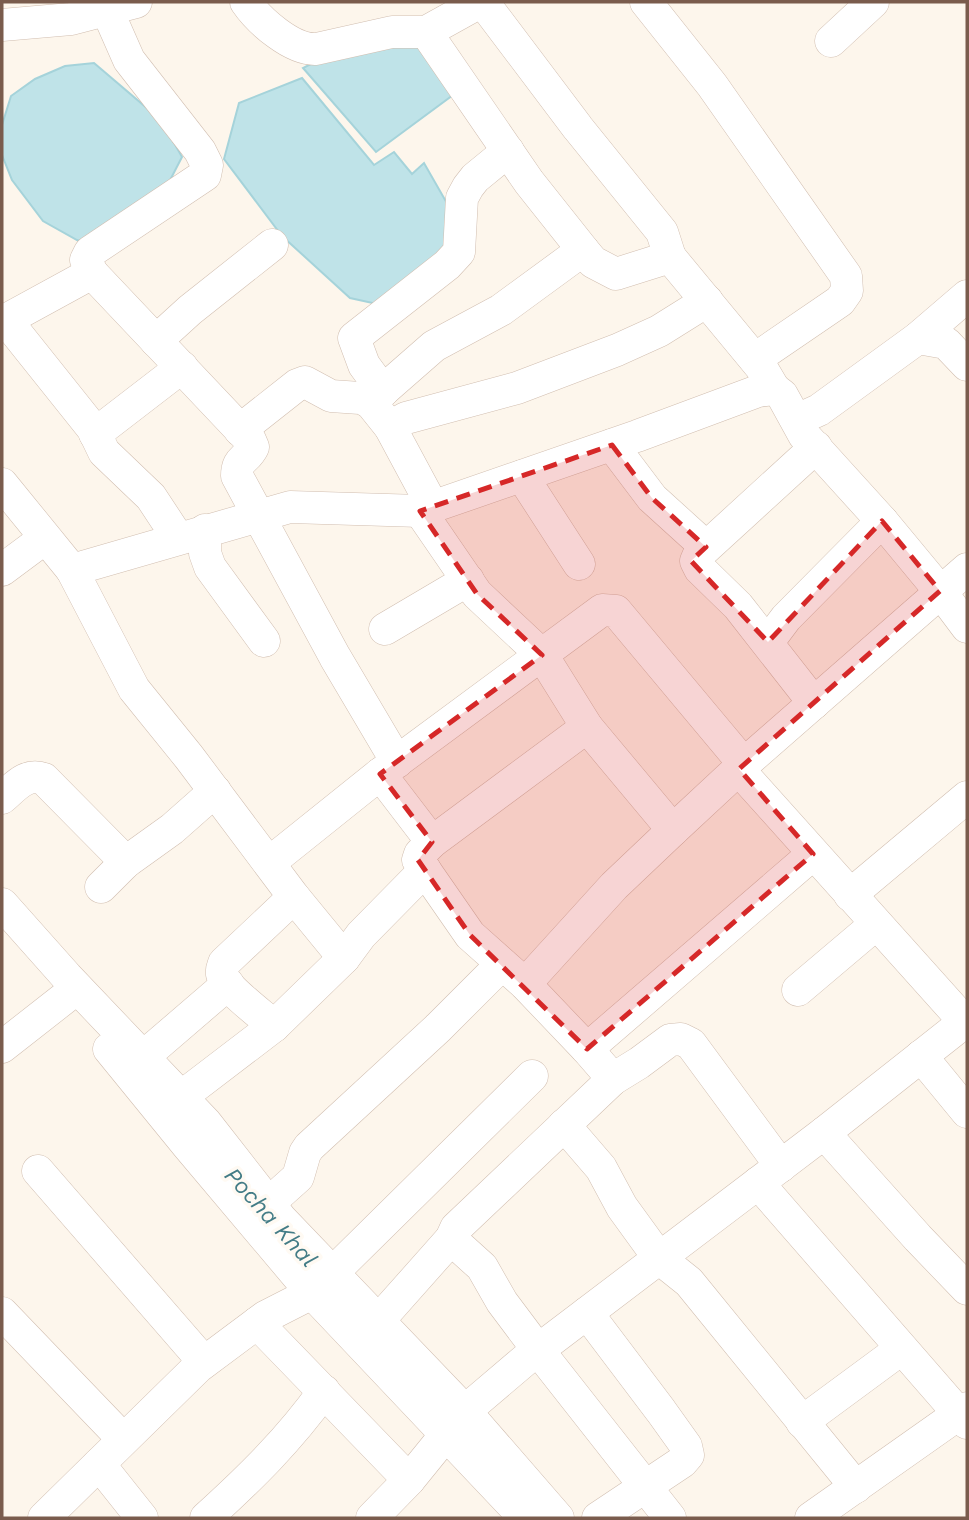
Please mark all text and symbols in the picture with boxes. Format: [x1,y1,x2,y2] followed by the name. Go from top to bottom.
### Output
[219,1162,322,1273] water label: Pocha Khal

